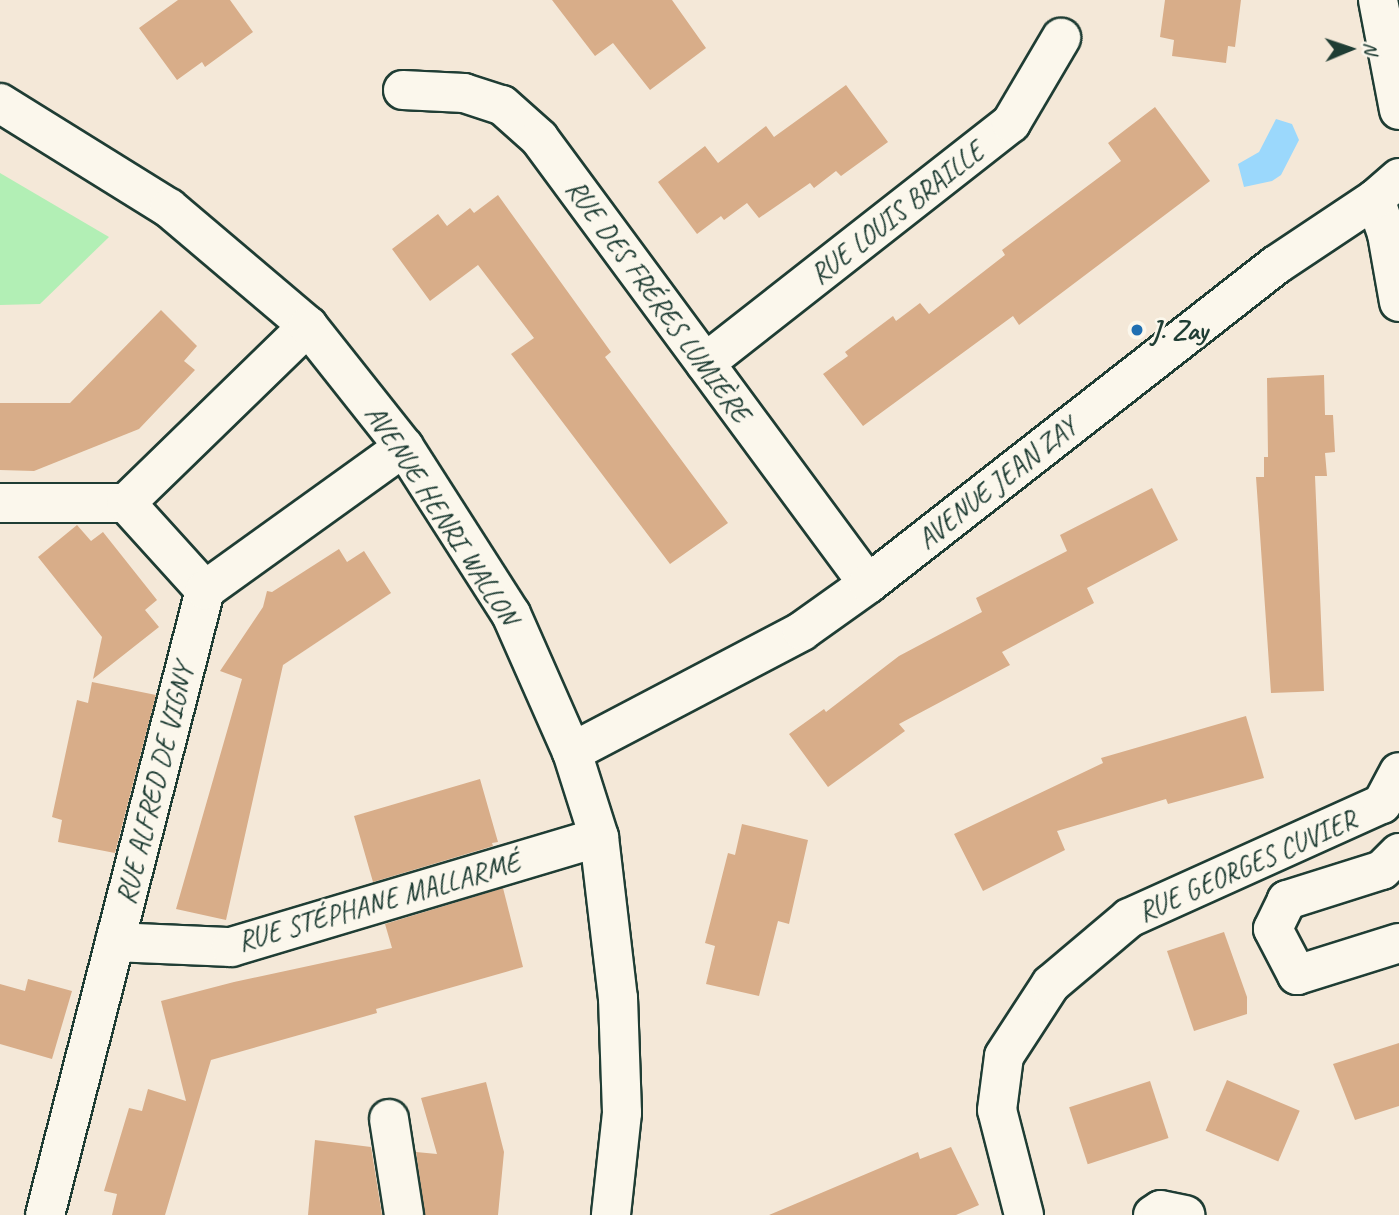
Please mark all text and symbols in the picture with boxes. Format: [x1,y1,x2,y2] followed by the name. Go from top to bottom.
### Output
[1315,14,1385,84] north arrow
[1359,42,1383,55] text: N
[803,135,991,291] street label: RUE LOUIS BRAILLE
[559,173,757,429] street label: RUE DES FRÉRES LUMIÈRE
[1151,313,1208,347] place label: J. Zay
[1129,322,1145,338] marker: J. Zay
[359,399,525,631] street label: AVENUE HENRI WALLON
[911,410,1083,556] street label: AVENUE JEAN ZAY
[109,661,201,907] street label: RUE ALFRED DE VIGNY
[1132,803,1362,929] street label: RUE GEORGES CUVIER
[233,845,525,959] street label: RUE STÉPHANE MALLARMÉ

